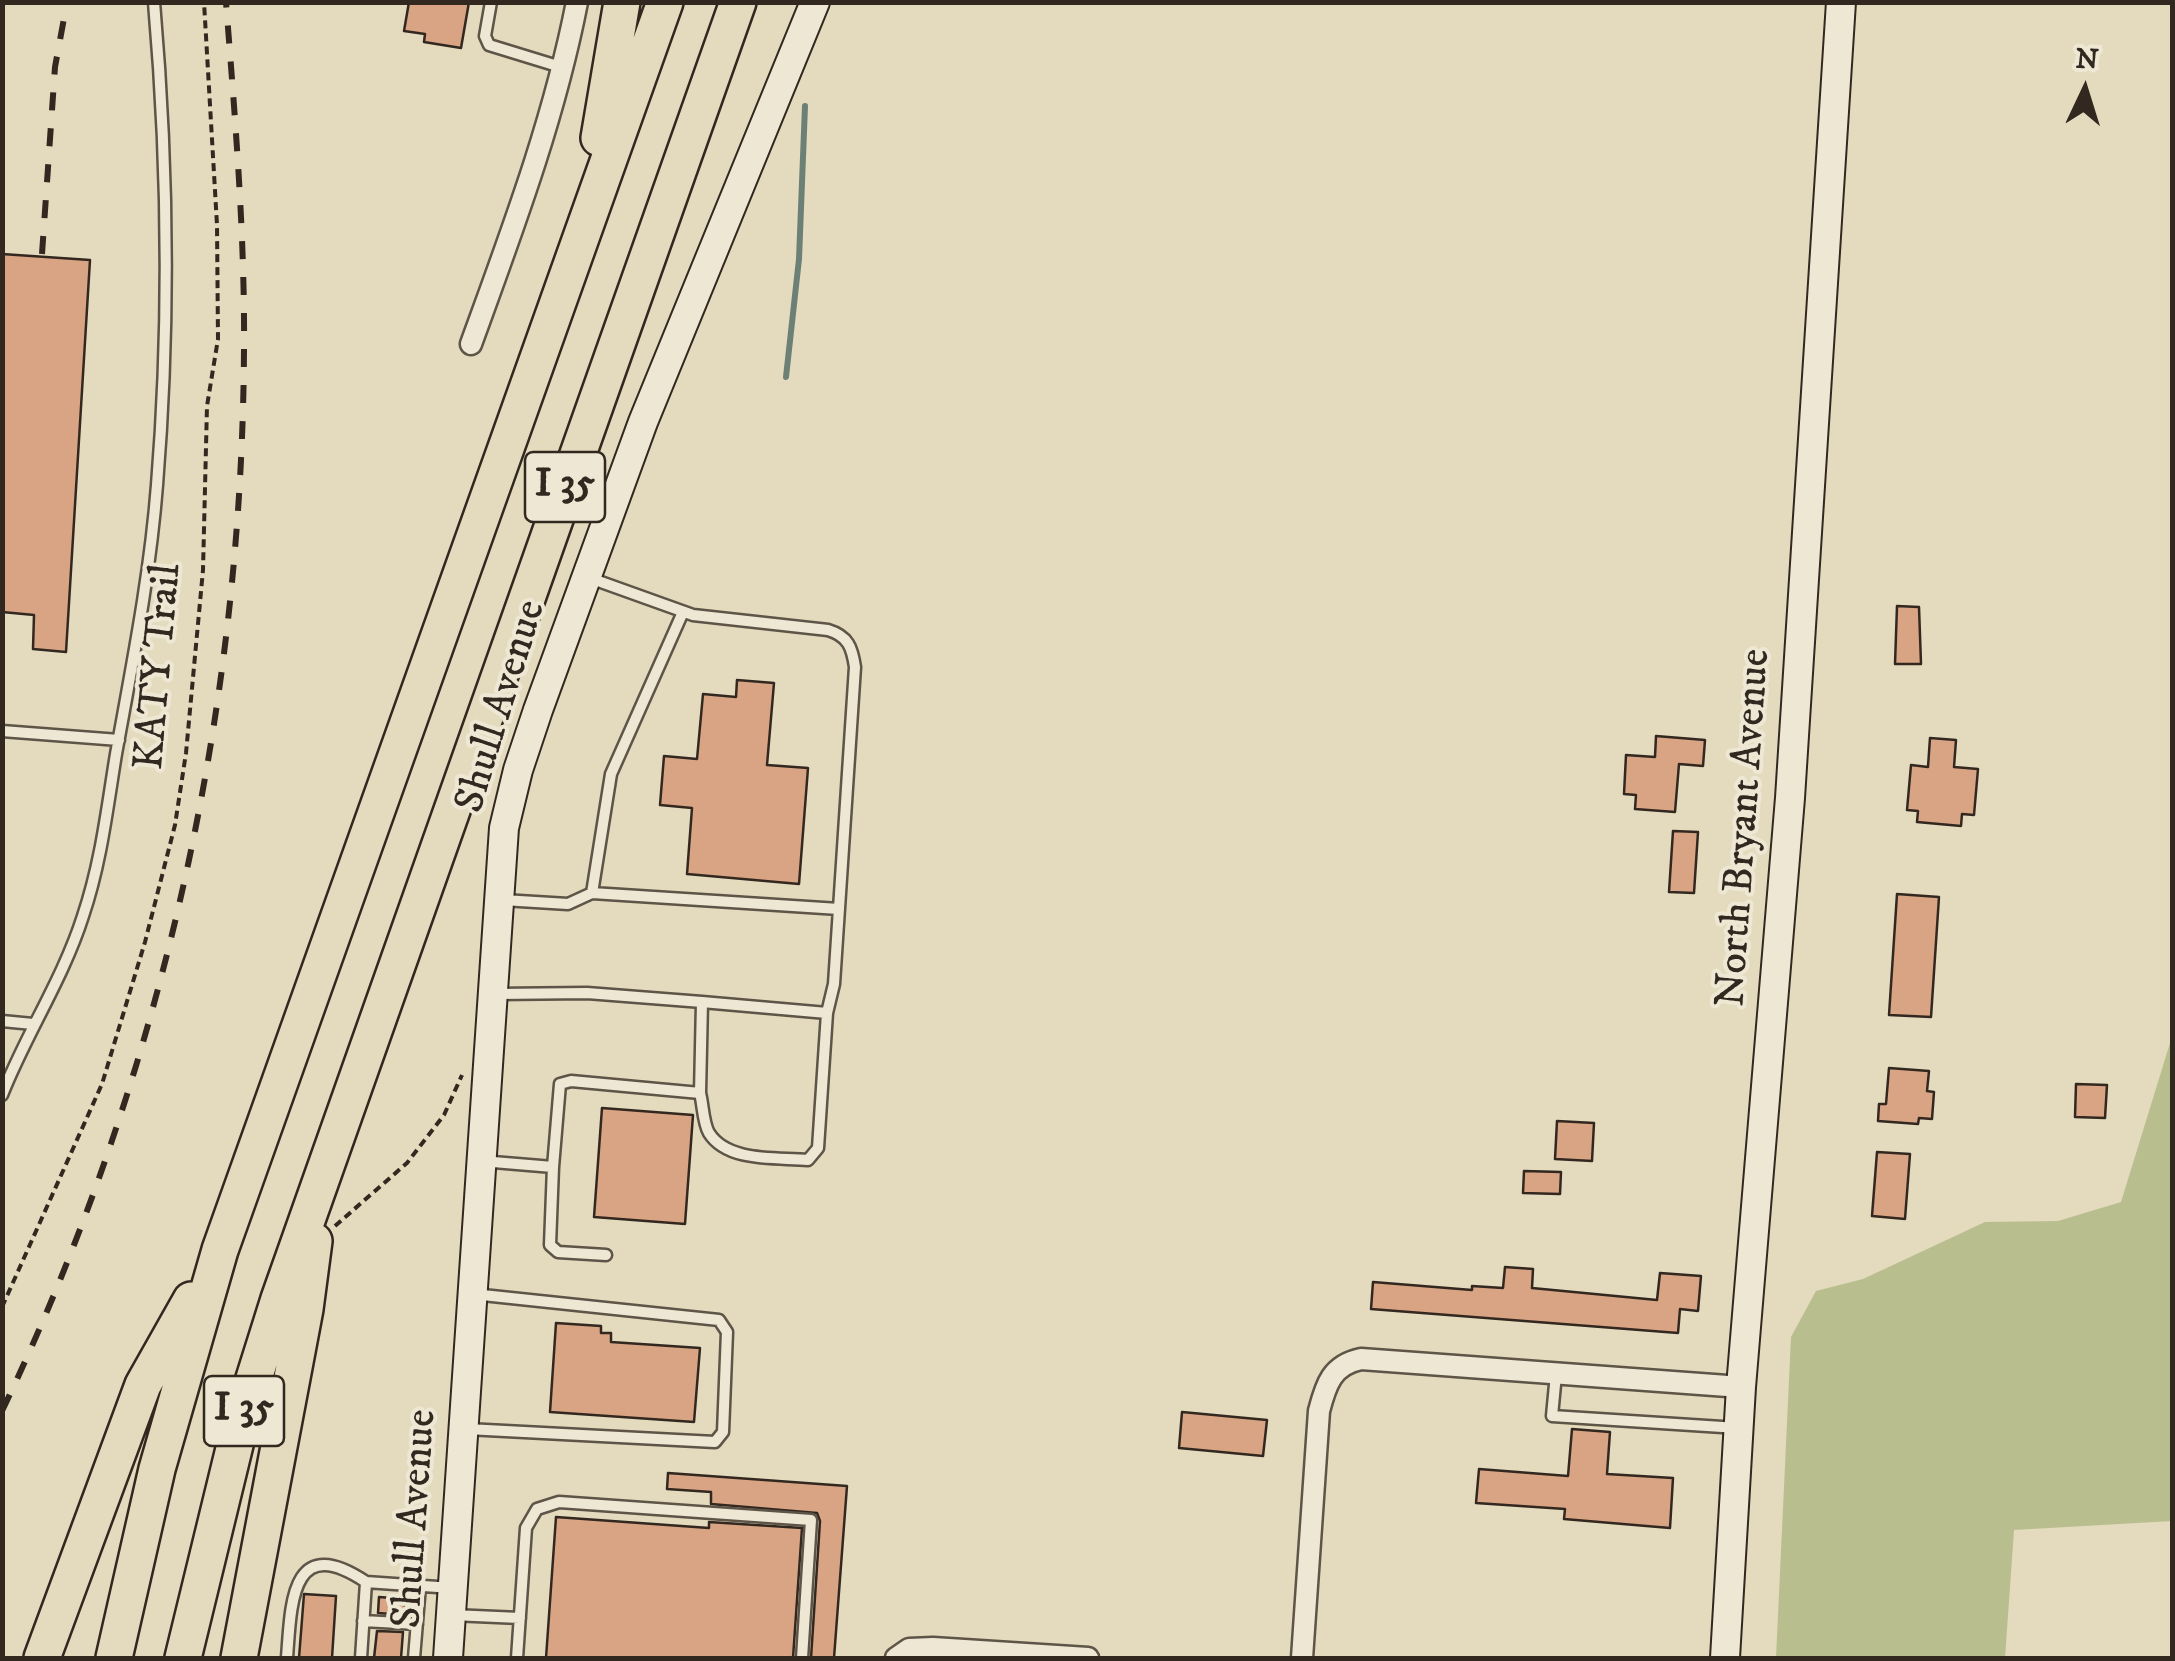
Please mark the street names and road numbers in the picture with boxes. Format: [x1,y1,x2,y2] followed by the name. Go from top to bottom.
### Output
[525,452,605,522] road number: I 35
[127,562,195,772] street label: KATY Trail
[447,595,559,819] street label: Shull Avenue
[1708,647,1784,1009] street label: North Bryant Avenue
[204,1376,284,1446] road number: I 35
[384,1408,450,1630] street label: Shull Avenue

